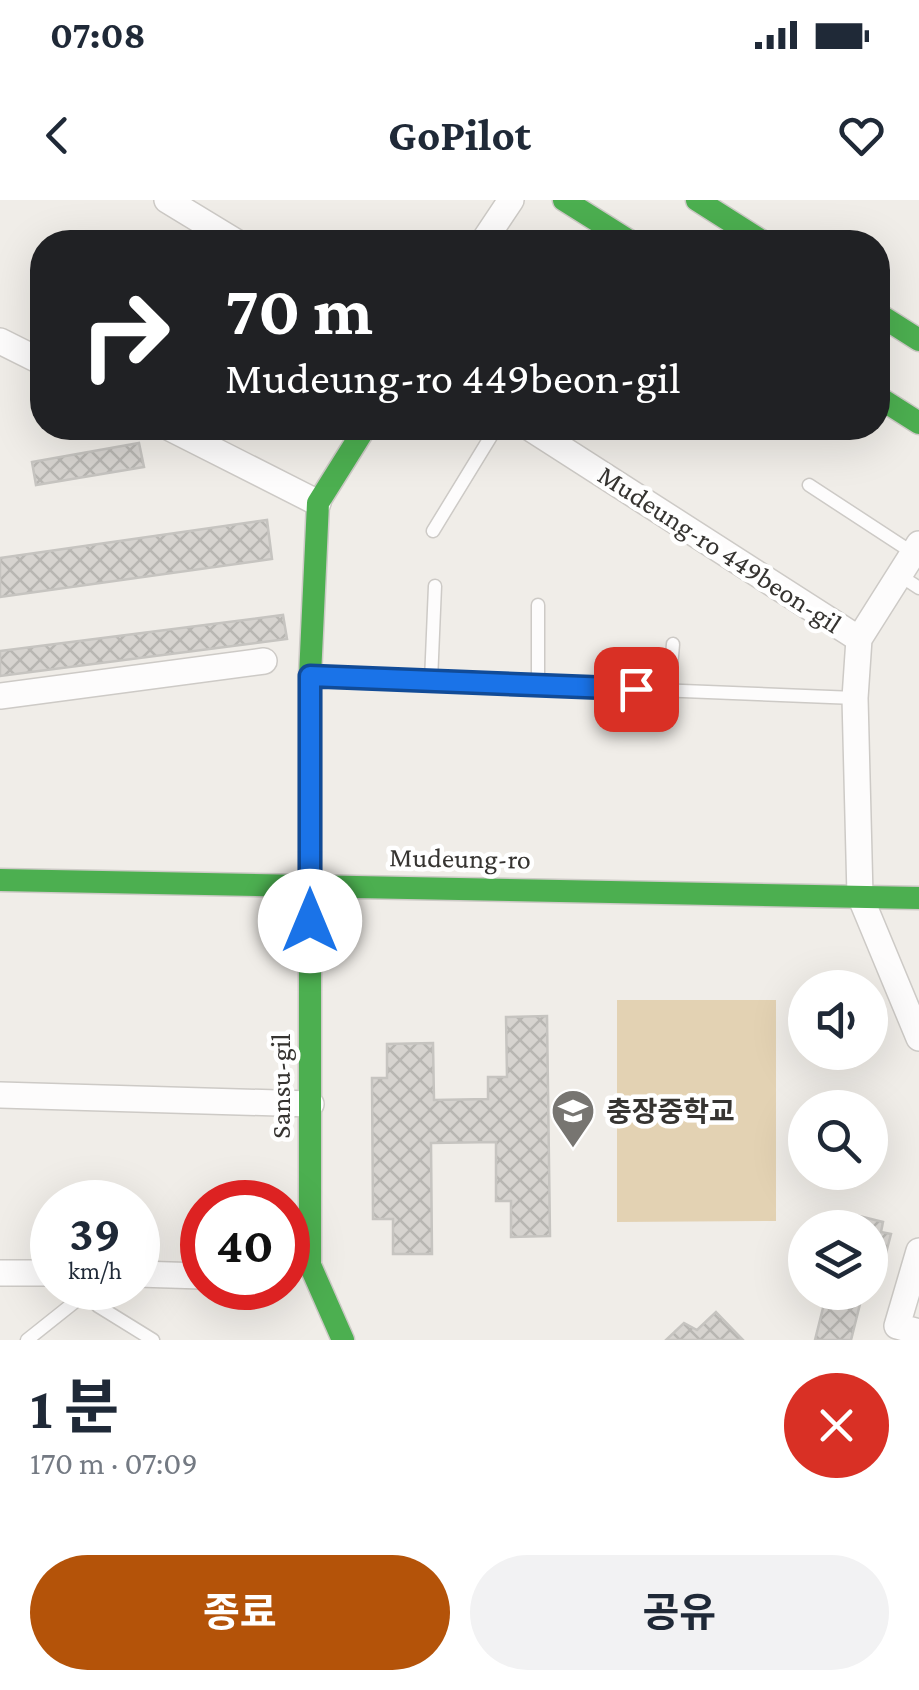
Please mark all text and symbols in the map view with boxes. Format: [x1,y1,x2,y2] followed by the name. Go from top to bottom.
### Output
[50,14,146,56] text: 07:08
[30,108,85,163] icon: back
[834,108,889,163] icon: heart
[388,110,531,160] text: GoPilot
[60,270,190,400] icon: right
[225,271,373,349] text: 70 m
[225,353,681,403] text: Mudeung-ro 449beon-gil
[593,459,847,639] street label: Mudeung-ro 449beon-gil
[594,647,679,732] pin
[609,662,664,717] icon: arrive
[389,841,531,875] street label: Mudeung-ro
[258,869,362,973] position arrow
[788,970,888,1310] map controls
[788,970,888,1070] button: sound
[265,1033,296,1139] street label: Sansu-gil
[550,1088,596,1149] school or university icon: 충장중학교
[788,1090,888,1190] button: search
[606,1096,735,1127] place label: 충장중학교
[180,1180,310,1310] speed limit sign: 40
[69,1205,121,1261] text: 39
[788,1210,888,1310] button: layers
[68,1257,122,1284] text: km/h
[784,1373,889,1478] button: close
[30,1374,119,1441] text: 1 분
[30,1445,198,1481] text: 170 m · 07:09
[30,1555,450,1670] button: 종료
[470,1555,889,1670] button: 공유

